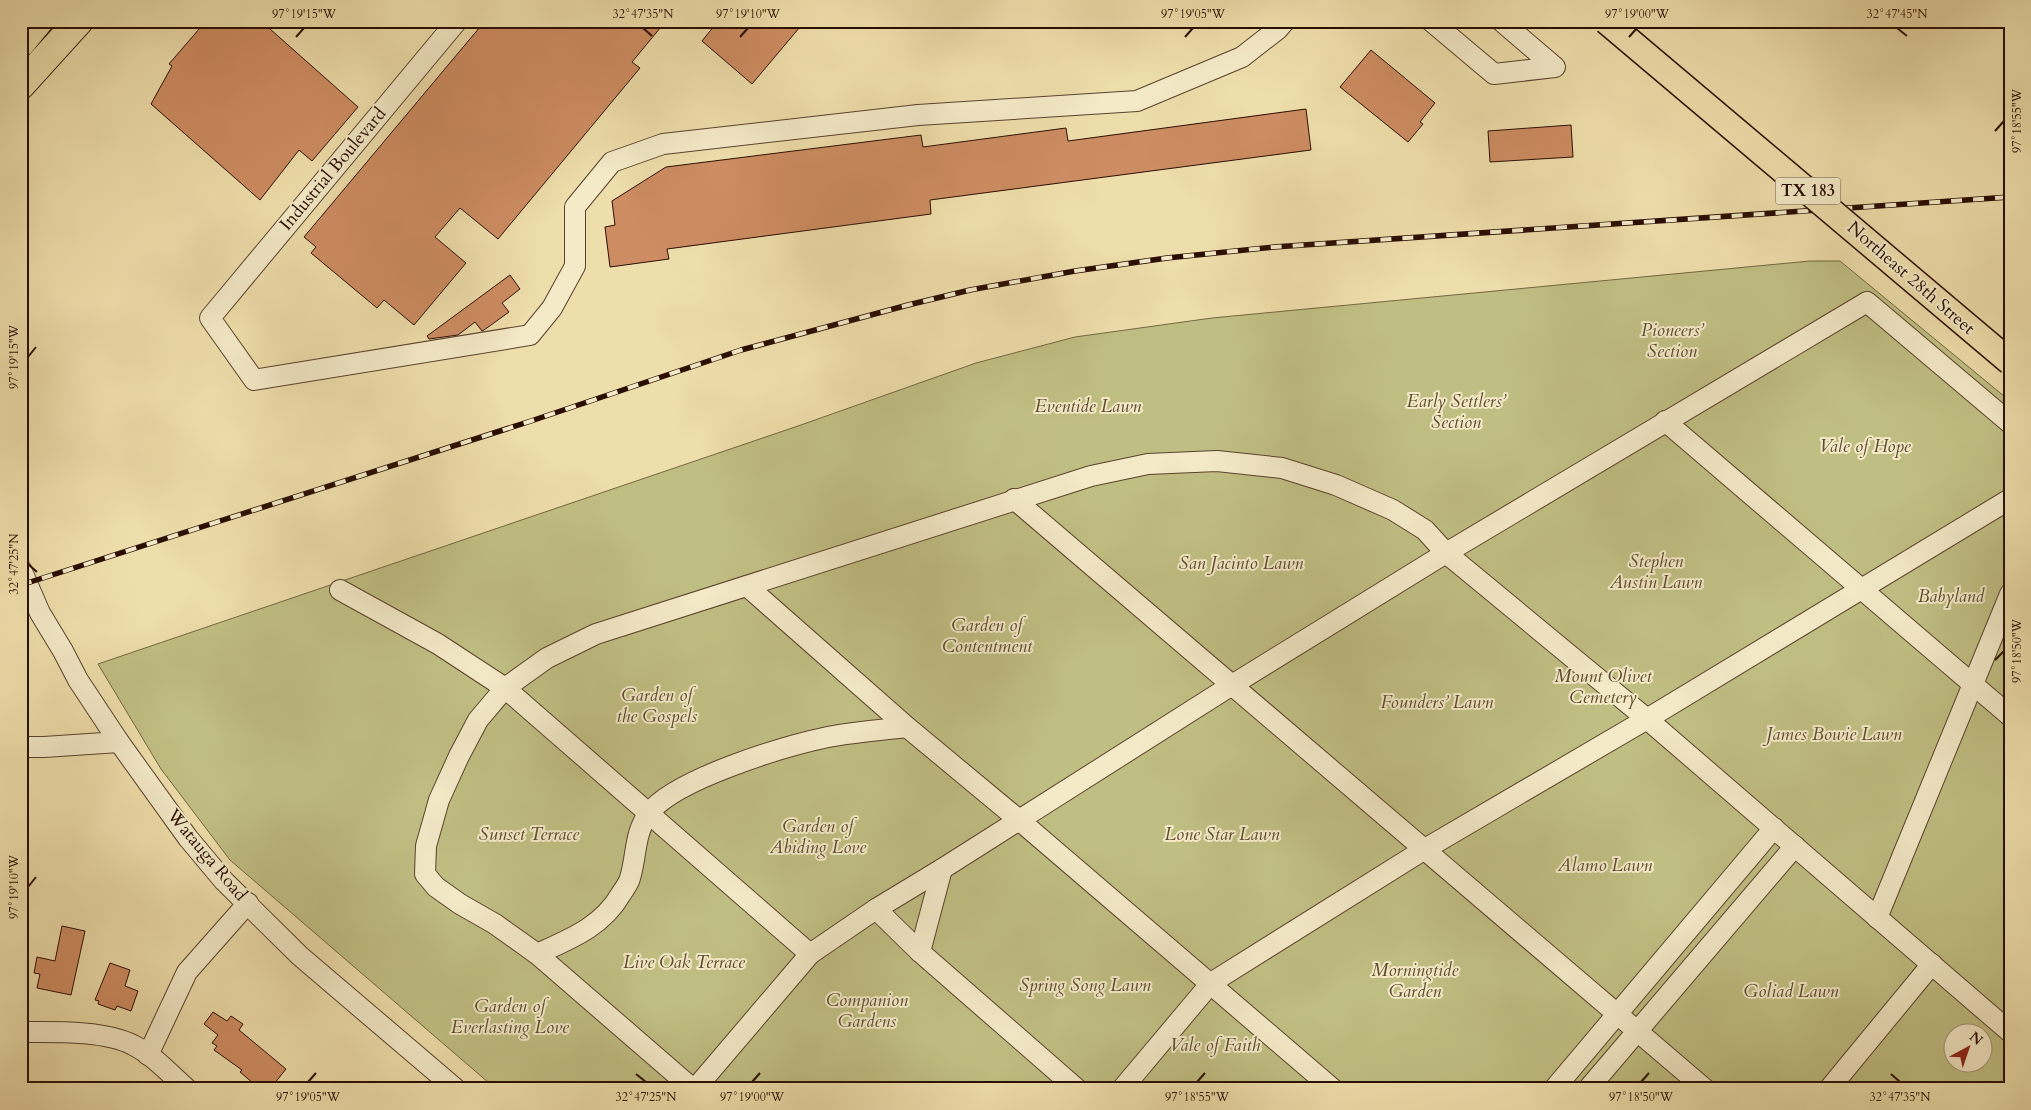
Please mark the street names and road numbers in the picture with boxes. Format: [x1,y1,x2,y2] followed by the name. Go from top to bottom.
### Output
[274,102,392,236] street label: Industrial Boulevard
[1776,178,1840,205] road number: TX 183
[1842,215,1981,341] street label: Northeast 28th Street
[160,803,253,907] street label: Watauga Road

